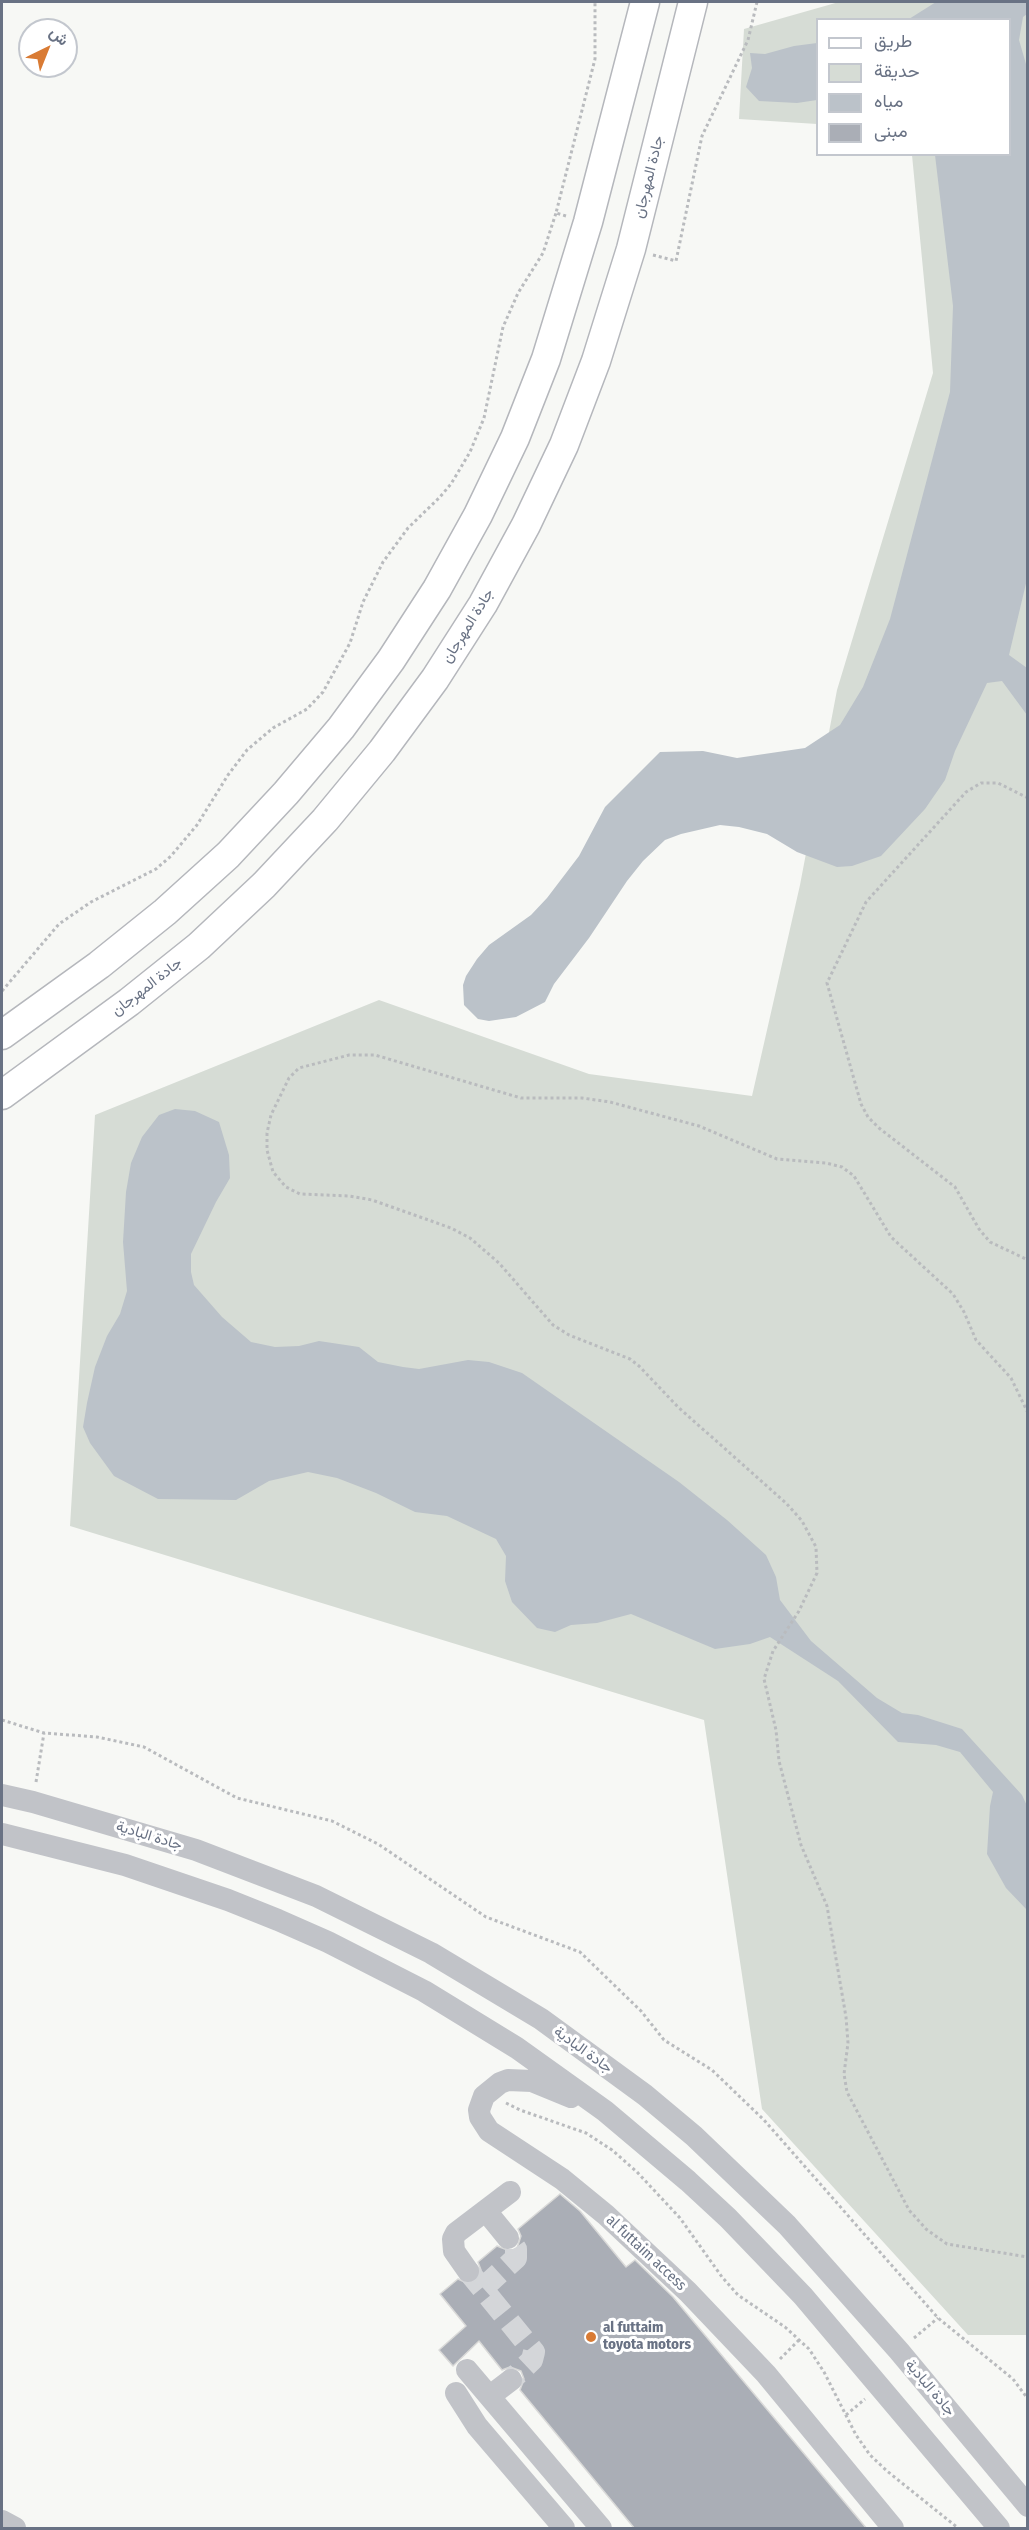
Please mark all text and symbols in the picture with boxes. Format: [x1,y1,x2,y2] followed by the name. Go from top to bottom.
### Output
[18,18,78,78] north arrow
[816,18,1011,156] legend
[46,22,73,49] text: ش
[874,30,912,52] text: طريق
[874,60,920,82] text: حديقة
[874,90,903,112] text: مياه
[874,120,908,142] text: مبنى
[630,134,668,220] street label: جادة المهرجان
[438,585,498,667] street label: جادة المهرجان
[108,954,186,1020] street label: جادة المهرجان
[114,1817,184,1855] street label: جادة البادية
[550,2023,616,2077] street label: جادة البادية
[602,2211,690,2295] street label: al futtaim access
[603,2319,691,2354] place label: al futtaim toyota motors
[584,2330,598,2344] marker: al futtaim toyota motors
[901,2356,959,2420] street label: جادة البادية

